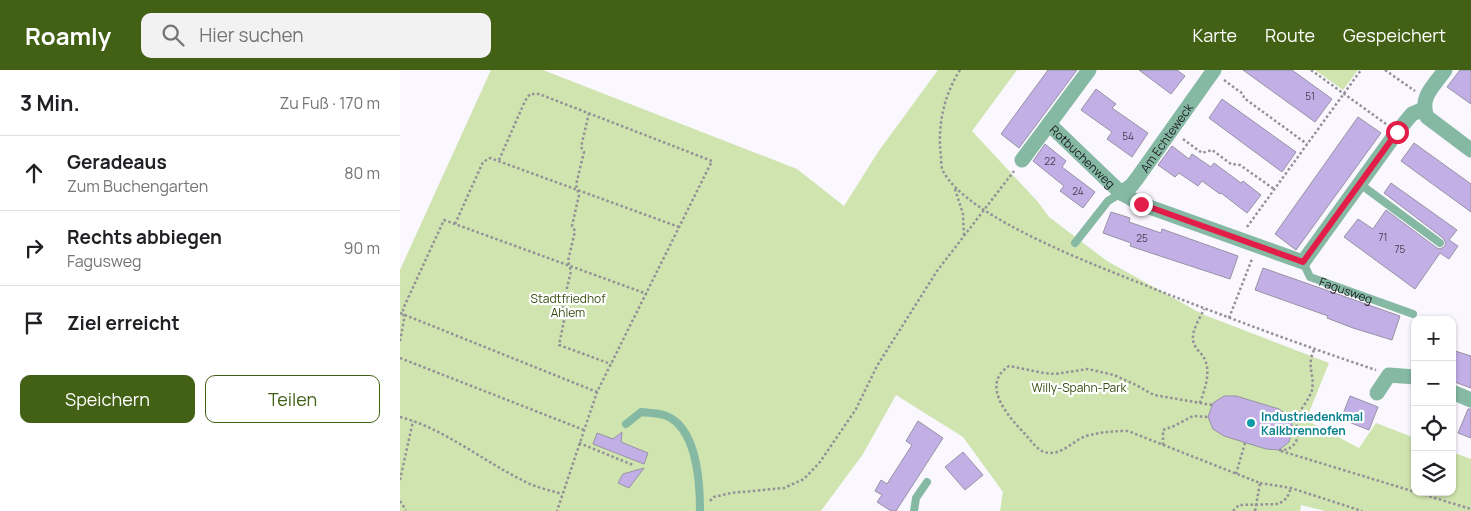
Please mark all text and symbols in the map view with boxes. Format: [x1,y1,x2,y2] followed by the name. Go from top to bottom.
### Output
[141,13,491,58] search box
[25,19,111,52] text: Roamly
[159,21,187,49] icon: search
[199,22,304,48] text: Hier suchen
[1192,23,1237,47] text: Karte
[1265,23,1315,47] text: Route
[1343,23,1446,47] text: Gespeichert
[20,89,80,117] text: 3 Min.
[1305,89,1315,103] house number: 51
[280,92,380,114] text: Zu Fuß · 170 m
[1136,99,1197,175] street label: Am Echteweck
[1046,121,1119,192] street label: Rotbuchenweg
[1386,121,1409,144] route start
[1122,129,1134,143] house number: 54
[67,149,167,175] text: Geradeaus
[1044,154,1056,168] house number: 22
[20,159,48,187] icon: ahead
[344,162,380,184] text: 80 m
[67,175,208,197] text: Zum Buchengarten
[1072,184,1084,198] house number: 24
[1130,193,1153,216] route end
[67,224,222,250] text: Rechts abbiegen
[1379,230,1387,244] house number: 71
[1136,231,1148,245] house number: 25
[20,234,48,262] icon: right
[344,237,380,259] text: 90 m
[1395,242,1406,256] house number: 75
[67,250,141,272] text: Fagusweg
[1317,273,1375,307] street label: Fagusweg
[531,290,606,321] park label: Stadtfriedhof Ahlem
[20,309,48,337] icon: arrive
[67,310,180,336] text: Ziel erreicht
[1411,316,1456,496] map controls
[1411,316,1456,361] button: +
[1411,361,1456,406] button: −
[20,375,195,423] button: Speichern
[205,375,380,423] button: Teilen
[1031,379,1128,396] park label: Willy-Spahn-Park
[1411,406,1456,451] button: locate
[1261,408,1363,439] place label: Industriedenkmal Kalkbrennofen
[1245,417,1257,429] marker: Industriedenkmal Kalkbrennofen
[1411,451,1456,496] button: layers

